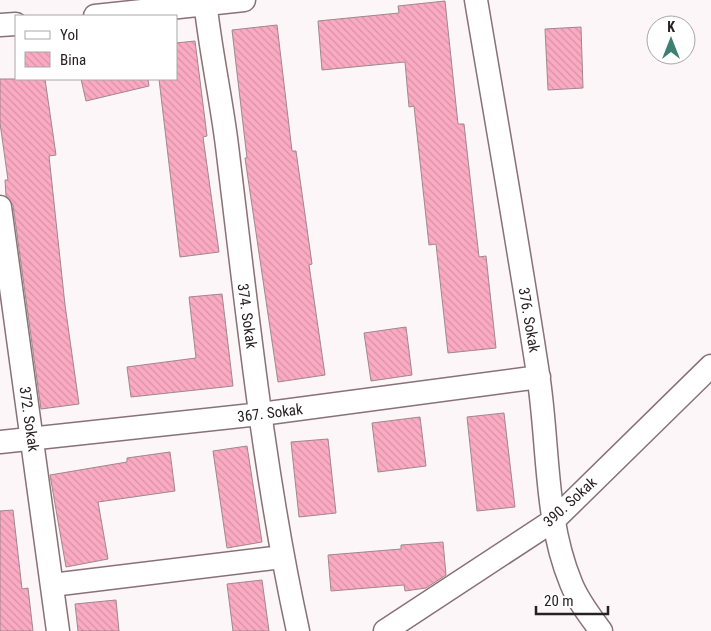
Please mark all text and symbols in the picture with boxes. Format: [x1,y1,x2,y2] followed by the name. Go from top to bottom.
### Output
[15,15,178,80] legend
[646,15,696,65] north arrow
[667,19,675,35] text: K
[60,26,78,44] text: Yol
[60,51,86,69] text: Bina
[234,282,261,350] street label: 374. Sokak
[514,286,544,354] street label: 376. Sokak
[16,385,43,453] street label: 372. Sokak
[236,400,304,426] street label: 367. Sokak
[540,473,601,531] street label: 390. Sokak
[536,584,608,616] scale bar
[544,592,574,610] text: 20 m

